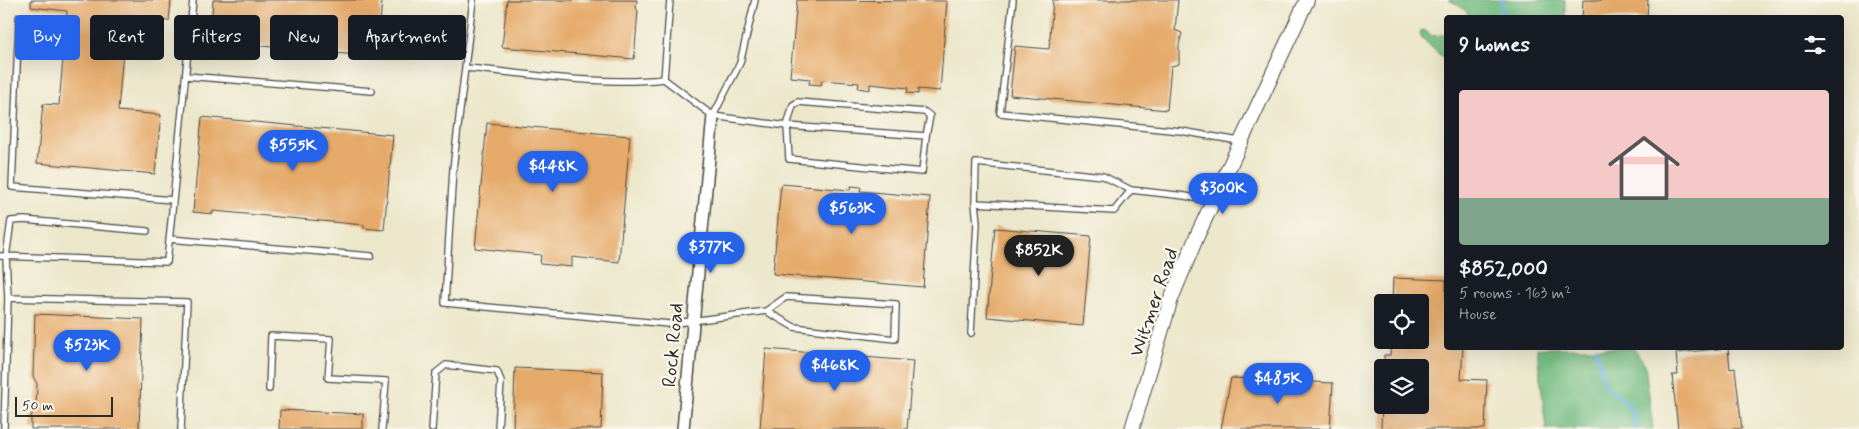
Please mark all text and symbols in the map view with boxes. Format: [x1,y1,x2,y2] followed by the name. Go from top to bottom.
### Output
[15,15,80,60] chip: Buy
[90,15,164,60] chip: Rent
[174,15,260,60] chip: Filters
[270,15,338,60] chip: New
[348,15,466,60] chip: Apartment
[1459,31,1530,59] text: 9 homes
[1801,31,1829,59] icon: filters
[1599,123,1689,213] icon: home
[258,130,328,172] pin: $555K
[269,135,317,156] text: $555K
[518,150,588,193] pin: $448K
[529,156,577,177] text: $448K
[1188,172,1258,215] pin: $300K
[1200,178,1246,199] text: $300K
[817,192,887,235] pin: $563K
[829,198,875,219] text: $563K
[676,232,746,274] pin: $377K
[1004,234,1074,277] pin: $852K
[689,237,733,258] text: $377K
[1015,240,1063,261] text: $852K
[1123,244,1186,361] street label: Witmer Road
[1459,255,1548,283] text: $852,000
[1459,283,1571,304] text: 5 rooms · 163 m²
[1374,294,1429,414] map controls
[1374,294,1429,349] button: locate
[656,302,691,389] street label: Rock Road
[1459,304,1497,325] text: House
[52,330,122,372] pin: $523K
[64,335,110,356] text: $523K
[800,350,870,392] pin: $468K
[811,355,859,376] text: $468K
[1374,359,1429,414] button: layers
[1243,362,1313,405] pin: $485K
[1254,368,1302,389] text: $485K
[15,394,112,417] scale bar
[22,397,53,415] text: 50 m

